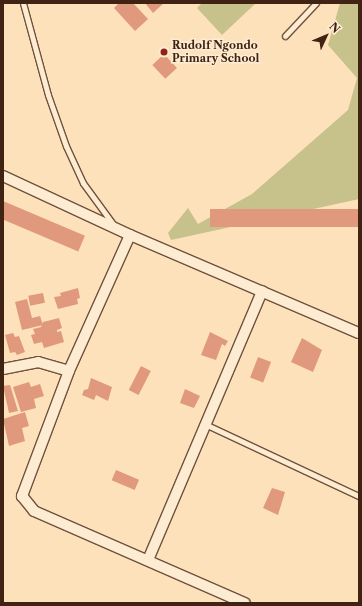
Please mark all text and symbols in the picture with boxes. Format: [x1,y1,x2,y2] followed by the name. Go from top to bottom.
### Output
[306,16,346,56] north arrow
[326,19,343,36] text: N
[172,39,260,65] place label: Rudolf Ngondo Primary School
[159,47,169,57] marker: Rudolf Ngondo Primary School

